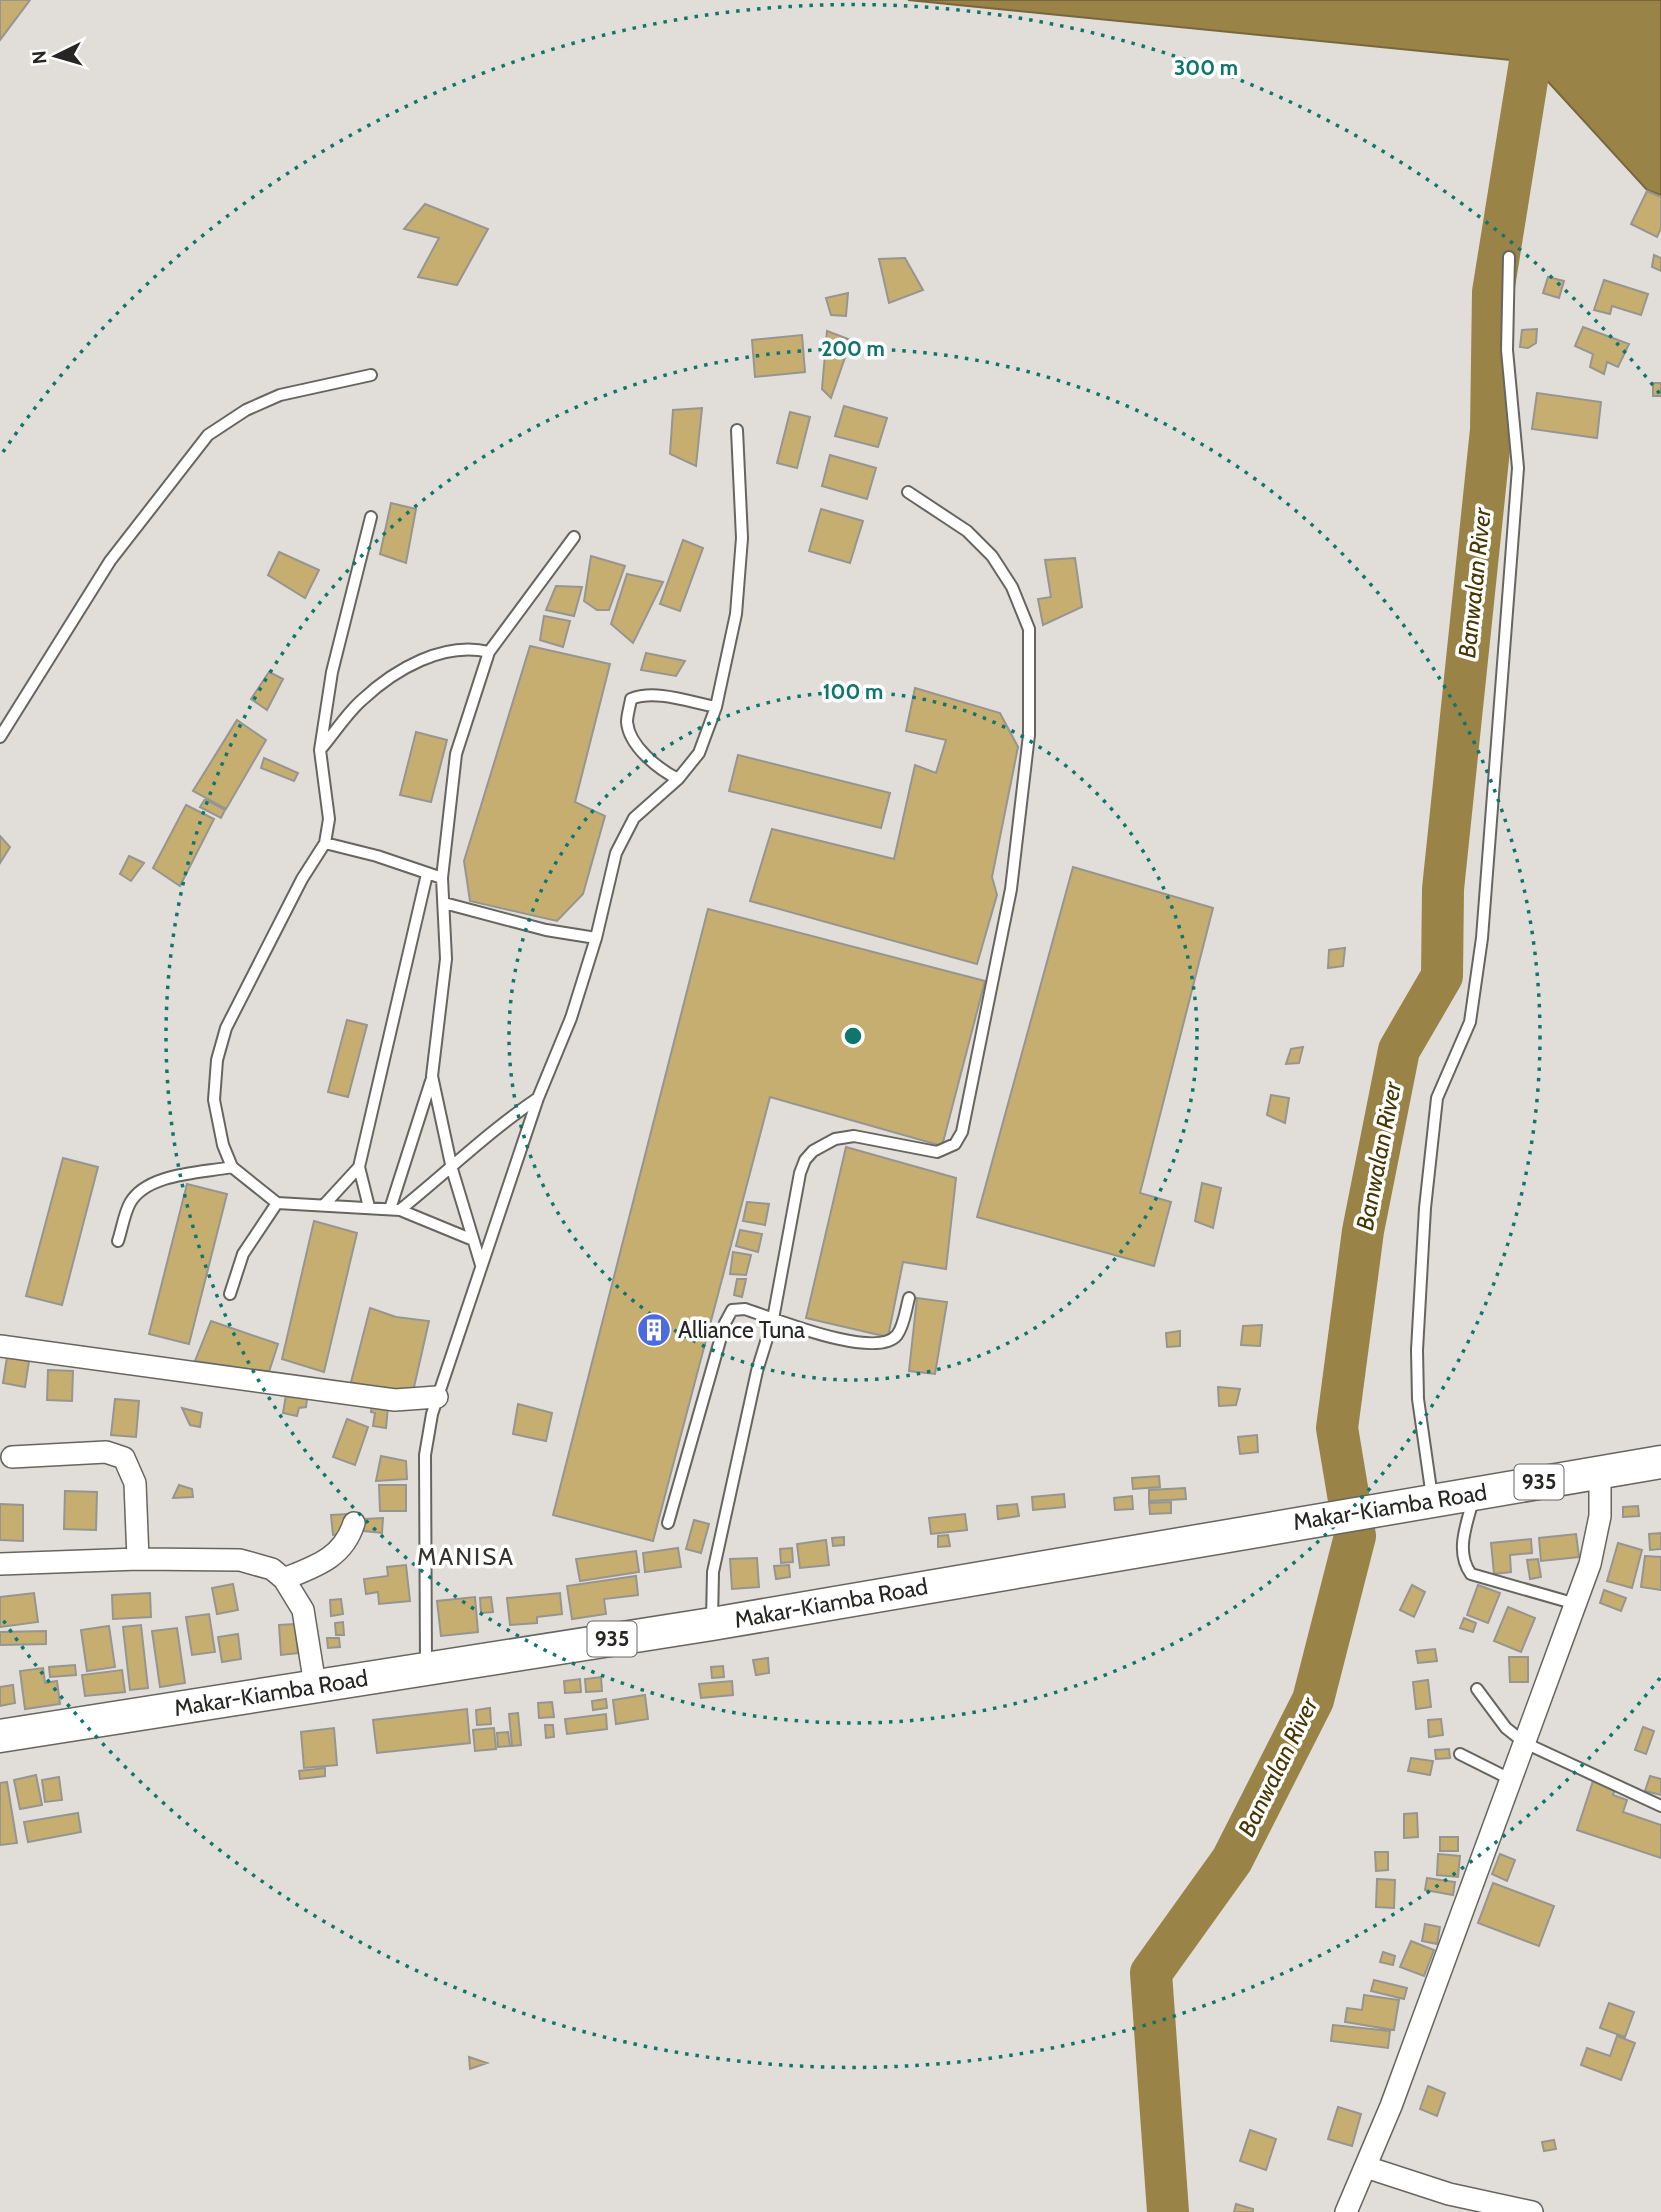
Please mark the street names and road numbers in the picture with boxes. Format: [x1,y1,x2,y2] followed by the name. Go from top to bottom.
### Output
[1514,1464,1564,1500] road number: 935
[1291,1478,1489,1536] street label: Makar-Kiamba Road
[732,1572,930,1634] street label: Makar-Kiamba Road
[588,1622,636,1656] road number: 935
[172,1664,370,1722] street label: Makar-Kiamba Road

